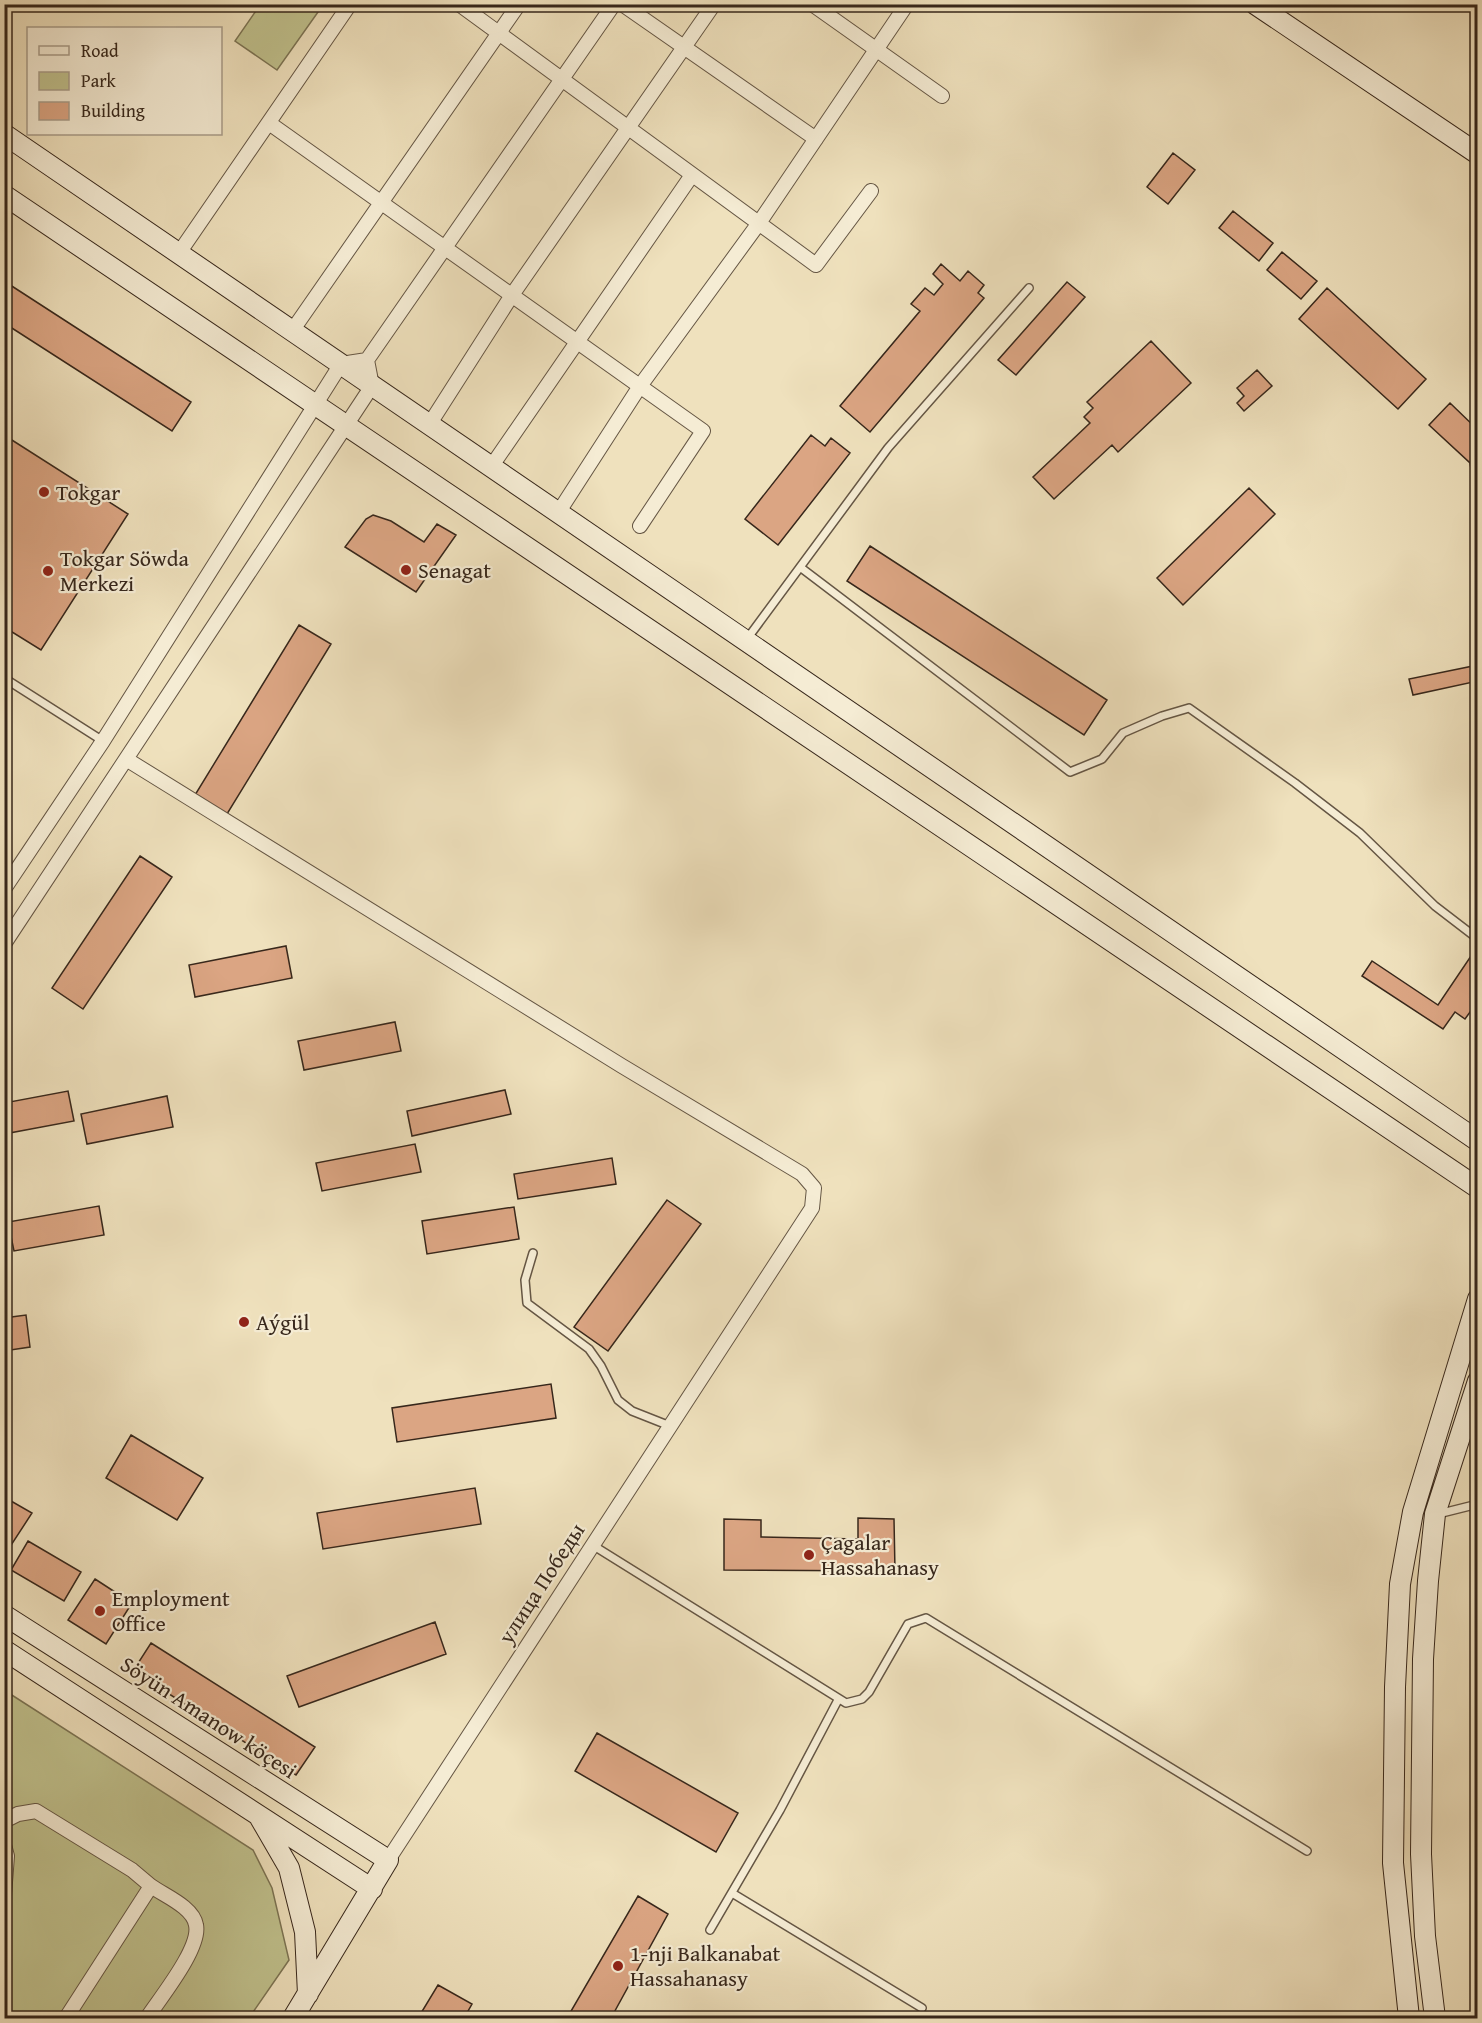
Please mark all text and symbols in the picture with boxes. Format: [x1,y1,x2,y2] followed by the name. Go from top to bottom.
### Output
[27,27,222,135] legend
[81,37,119,64] text: Road
[81,67,117,94] text: Park
[81,97,145,124] text: Building
[56,476,120,508] place label: Tokgar
[37,485,51,499] marker: Tokgar
[60,542,189,599] place label: Tokgar Söwda Merkezi
[418,554,491,586] place label: Senagat
[399,563,413,577] marker: Senagat
[41,564,55,578] marker: Tokgar Söwda Merkezi
[256,1306,309,1338] place label: Aýgül
[237,1315,251,1329] marker: Aýgül
[489,1516,592,1651] street label: улица Победы
[821,1526,939,1583] place label: Çagalar Hassahanasy
[802,1548,816,1562] marker: Çagalar Hassahanasy
[112,1582,230,1639] place label: Employment Office
[93,1604,107,1618] marker: Employment Office
[114,1648,304,1786] street label: Söyün Amanow köçesi
[630,1937,781,1994] place label: 1-nji Balkanabat Hassahanasy
[611,1959,625,1973] marker: 1-nji Balkanabat Hassahanasy

